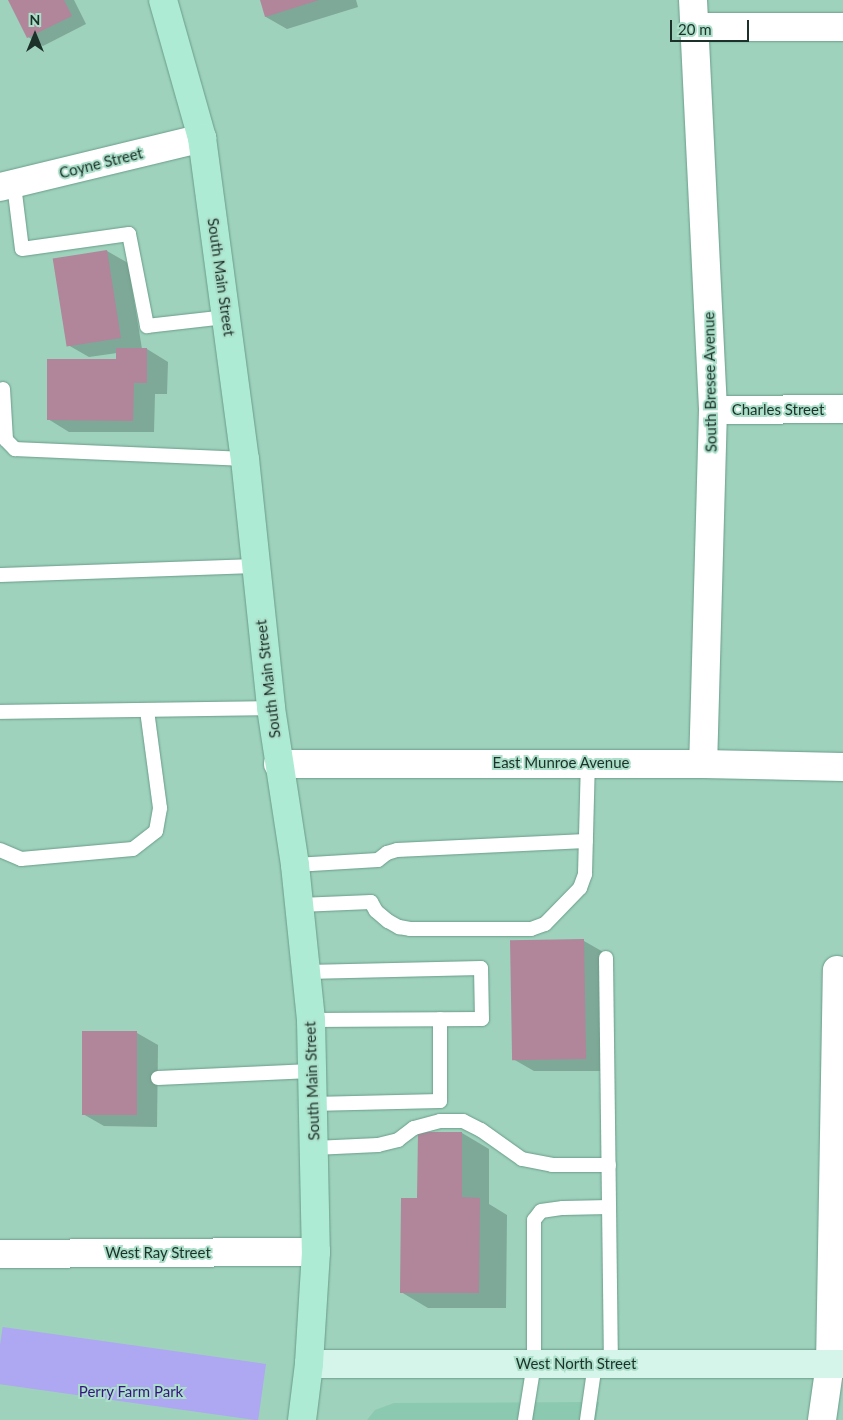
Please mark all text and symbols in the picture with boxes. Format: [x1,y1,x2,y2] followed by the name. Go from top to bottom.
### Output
[10,10,60,60] north arrow
[673,10,752,42] scale bar
[30,11,40,28] text: N
[678,20,712,38] text: 20 m
[57,144,145,182] street label: Coyne Street
[204,217,238,337] street label: South Main Street
[700,311,720,453] street label: South Bresee Avenue
[732,401,824,419] street label: Charles Street
[252,619,284,739] street label: South Main Street
[492,754,630,772] street label: East Munroe Avenue
[301,1021,323,1141] street label: South Main Street
[105,1244,211,1262] street label: West Ray Street
[516,1355,636,1373] street label: West North Street
[79,1383,183,1401] park label: Perry Farm Park

